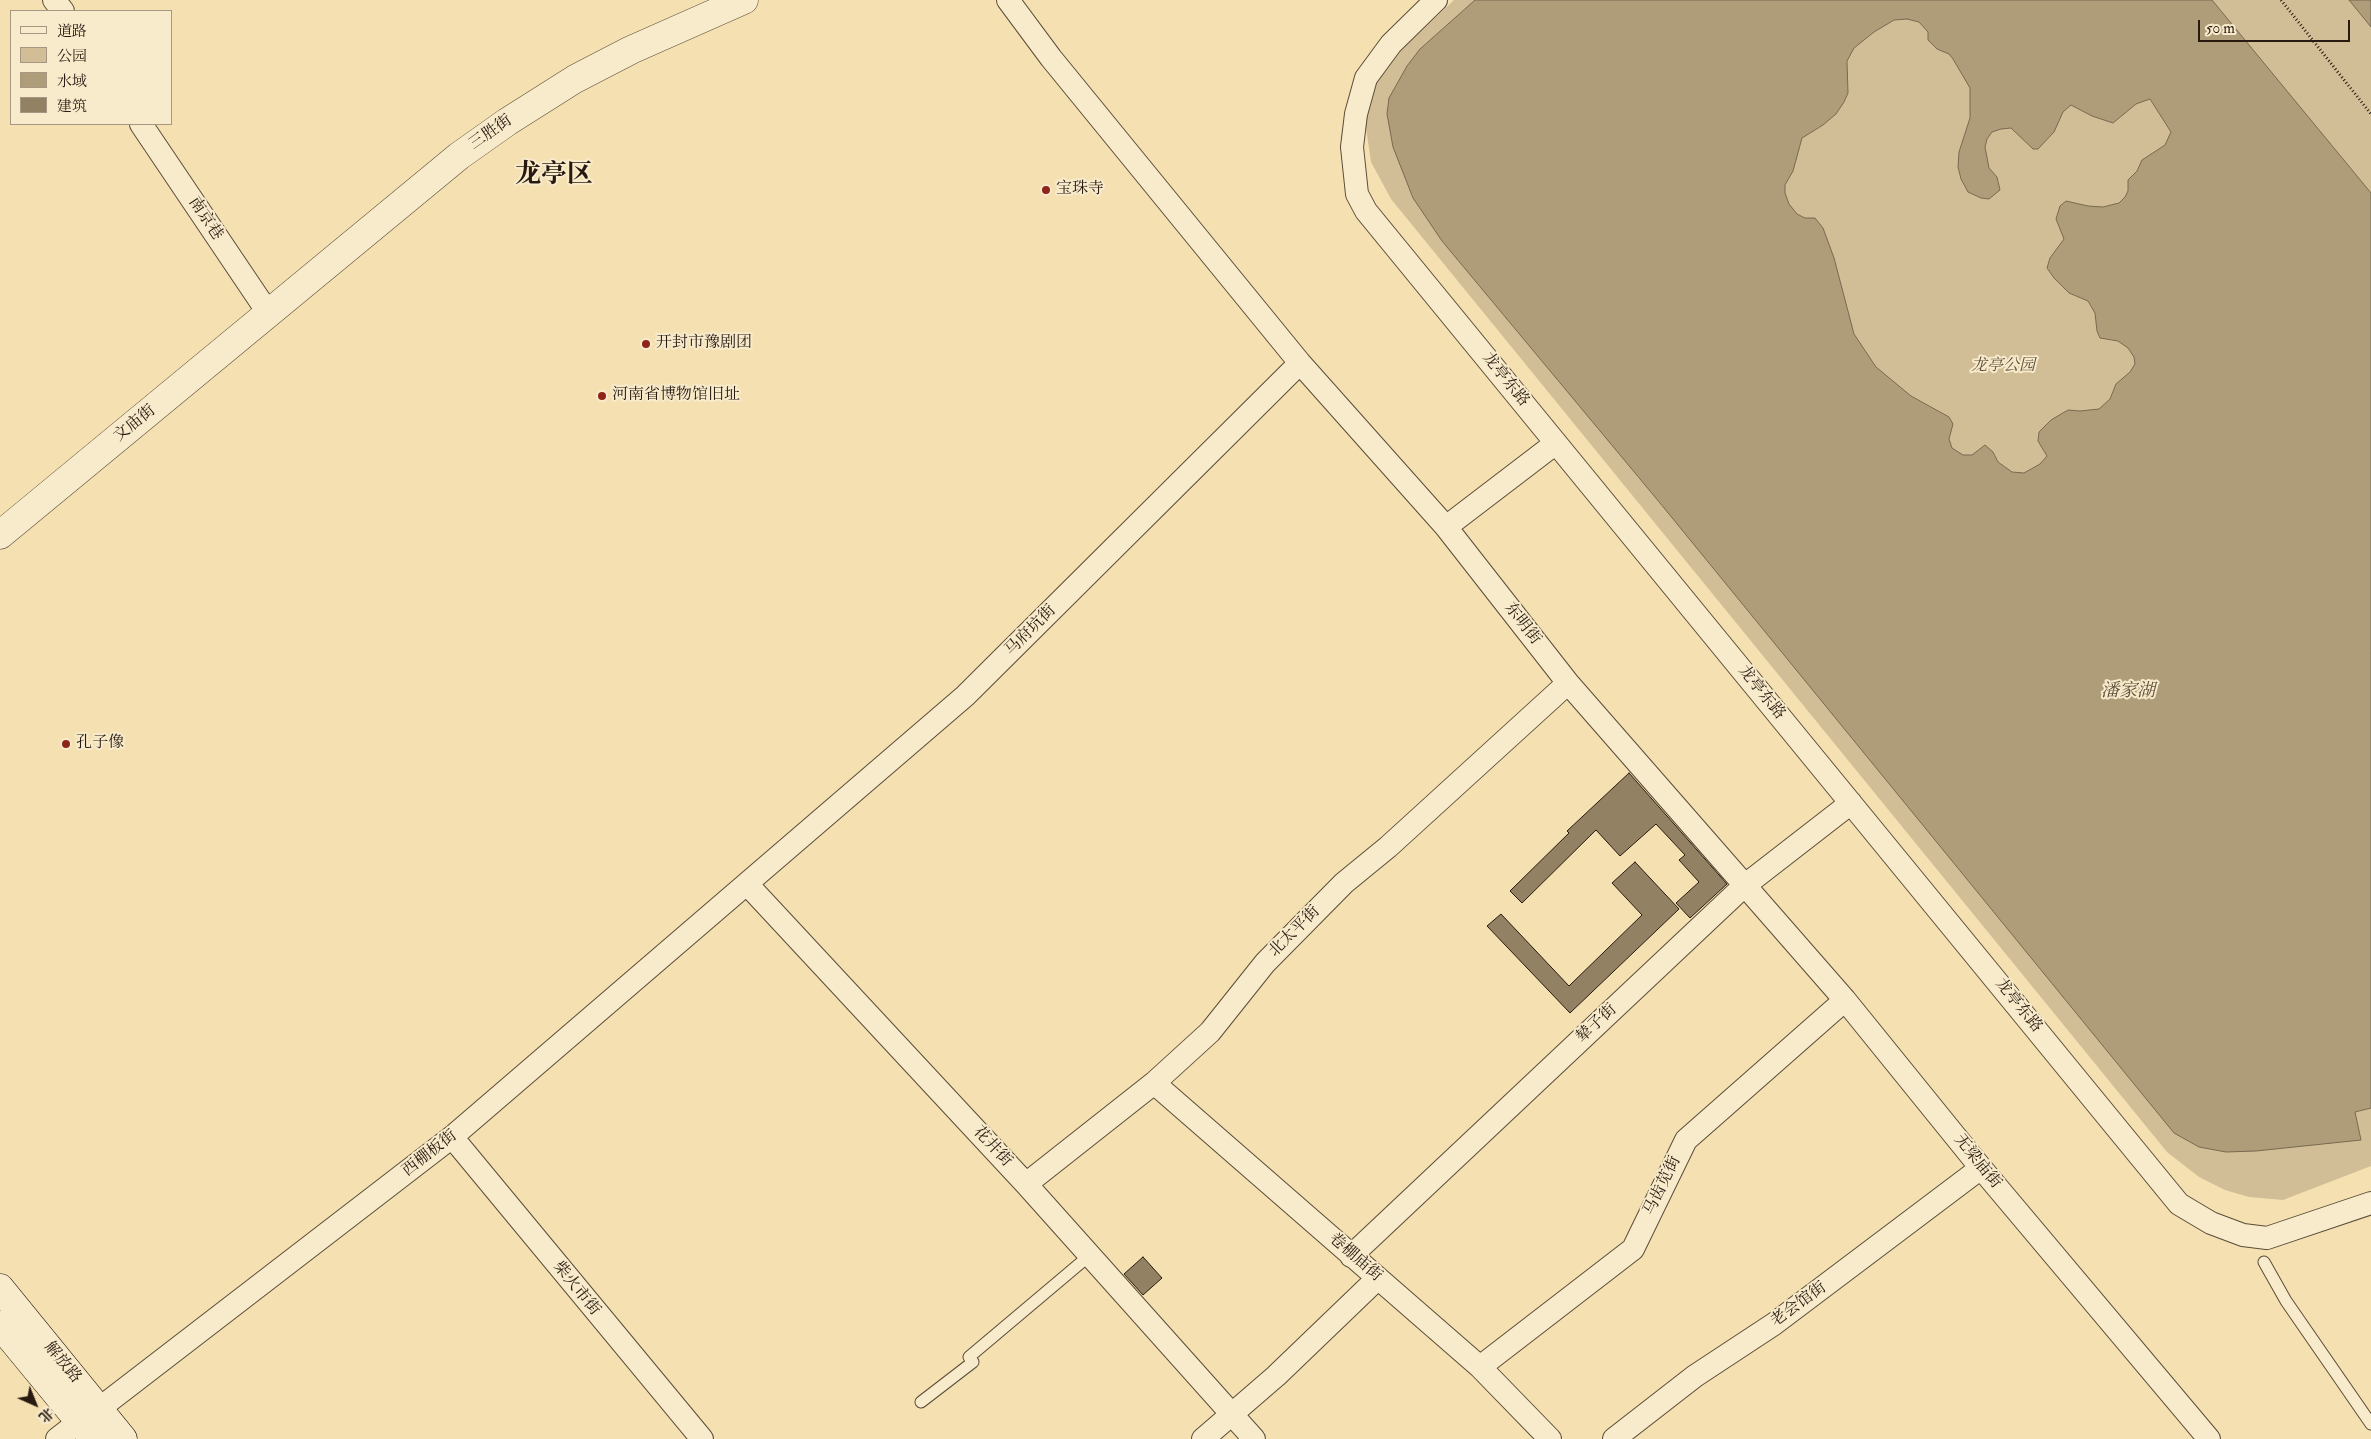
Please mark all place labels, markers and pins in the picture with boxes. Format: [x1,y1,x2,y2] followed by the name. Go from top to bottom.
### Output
[1056,180,1104,200] place label: 宝珠寺
[1040,184,1052,196] marker: 宝珠寺
[656,334,752,354] place label: 开封市豫剧团
[640,338,652,350] marker: 开封市豫剧团
[612,386,740,406] place label: 河南省博物馆旧址
[596,390,608,402] marker: 河南省博物馆旧址
[76,734,124,754] place label: 孔子像
[60,738,72,750] marker: 孔子像

